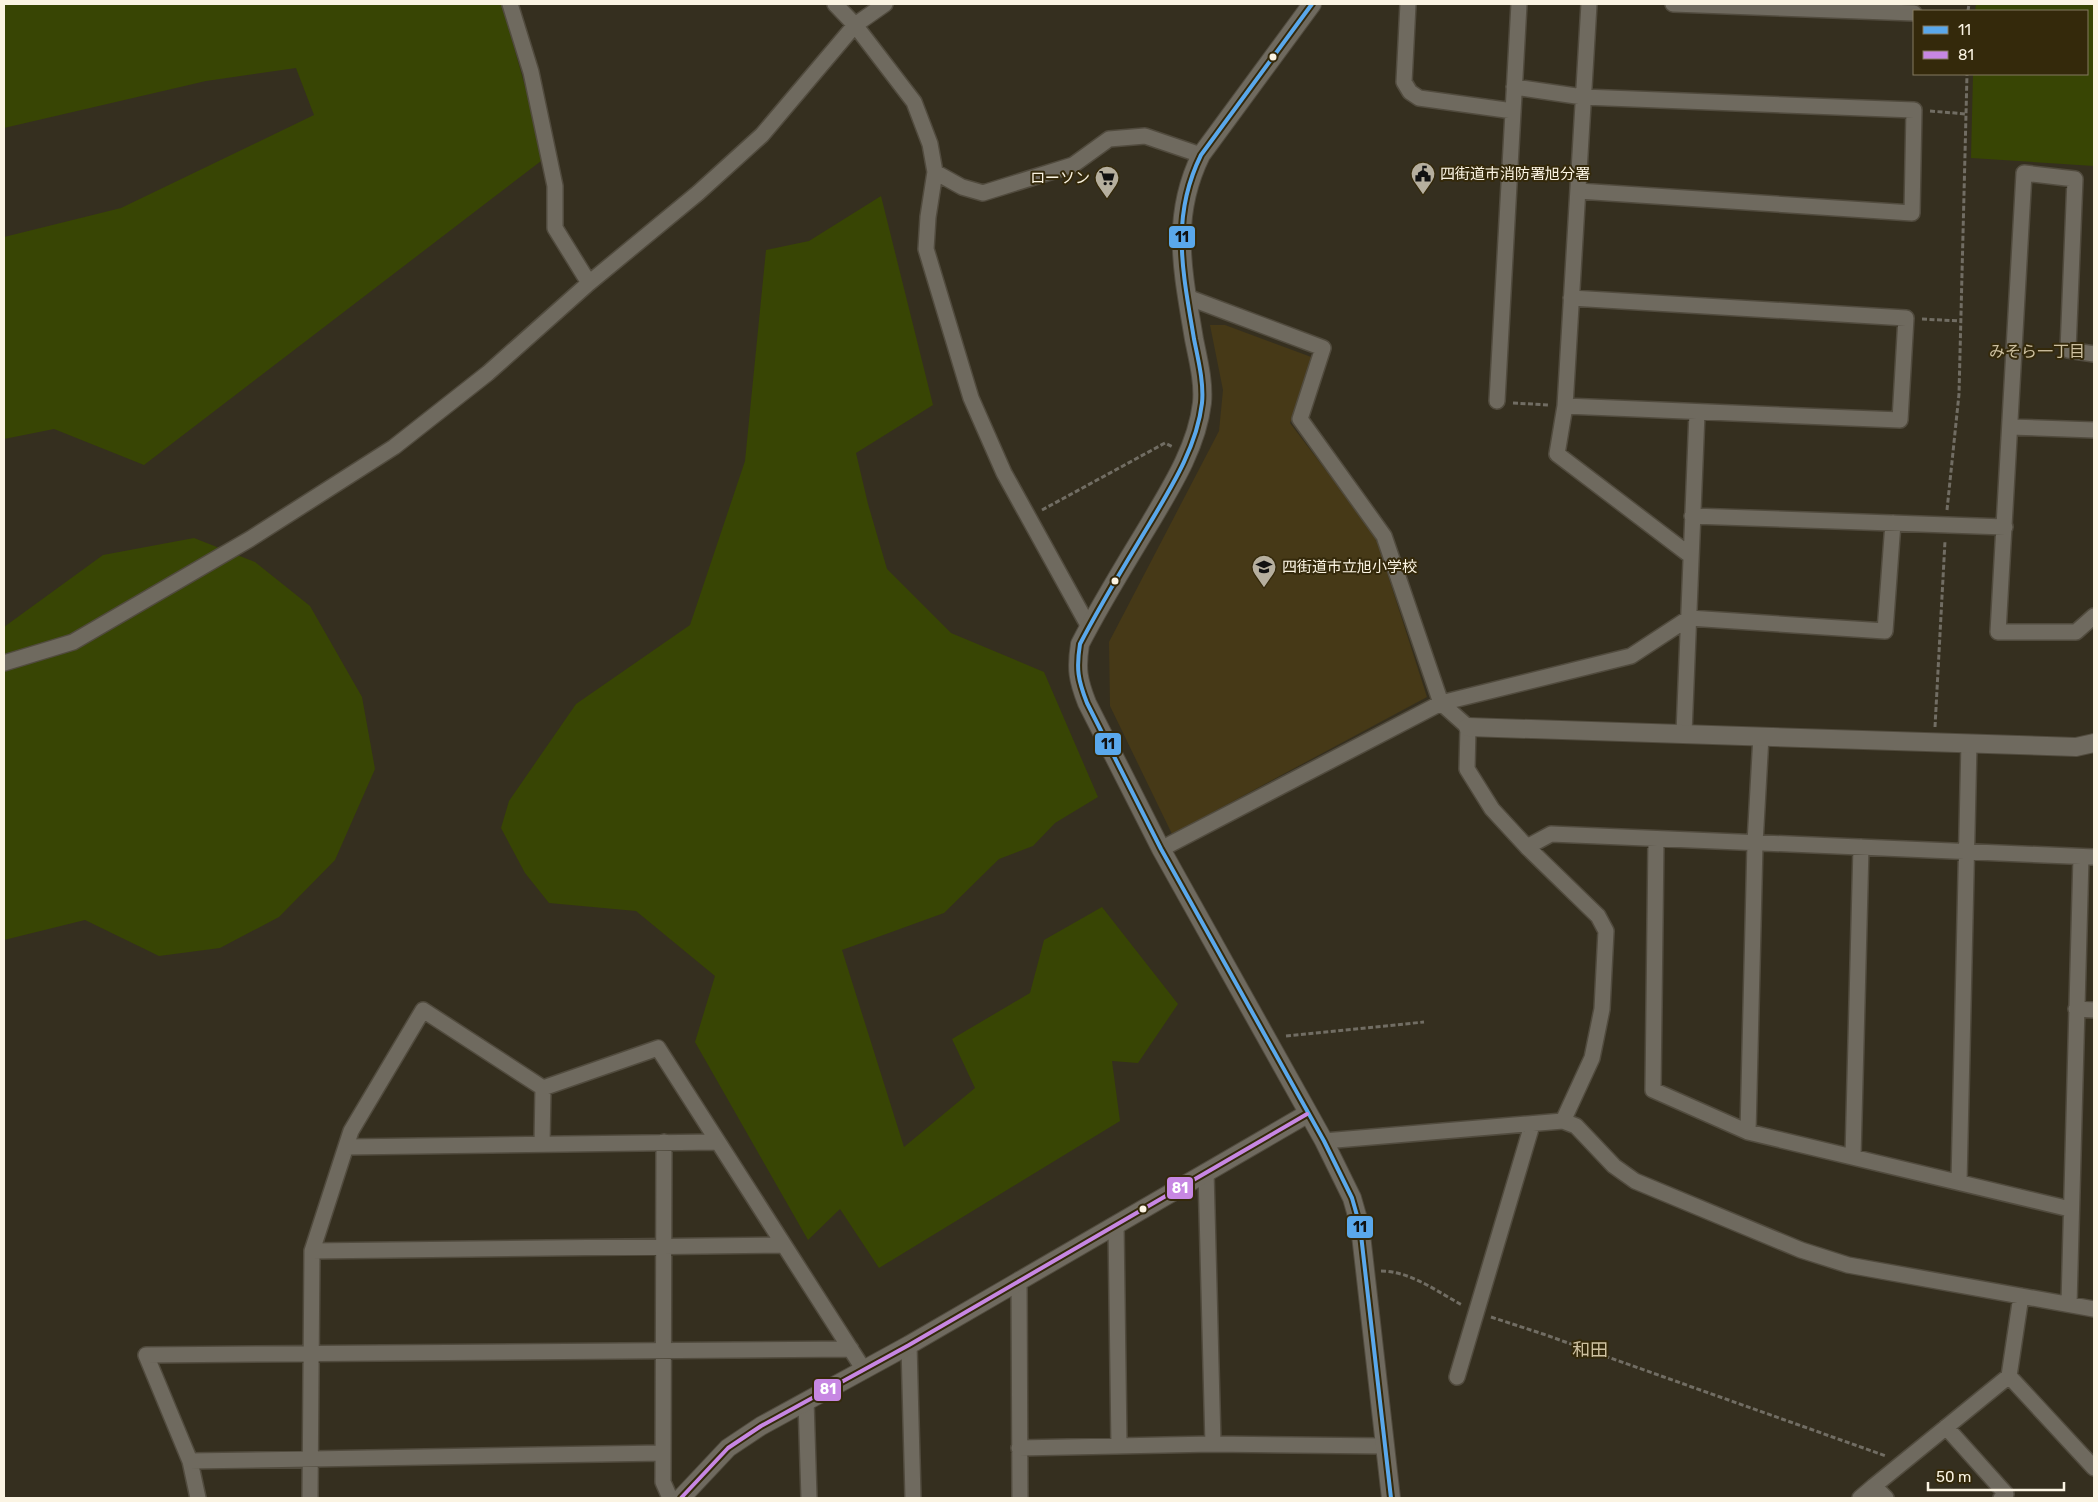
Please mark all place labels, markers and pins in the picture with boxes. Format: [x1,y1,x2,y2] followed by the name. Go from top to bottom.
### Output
[1268,52,1278,62] unlabelled marker
[1410,161,1436,195] public building icon: 四街道市消防署旭分署
[1094,165,1120,199] supermarket icon: ローソン
[1440,165,1590,183] place label: 四街道市消防署旭分署
[1030,169,1090,187] place label: ローソン
[1251,554,1277,588] school or university icon: 四街道市立旭小学校
[1282,558,1417,576] place label: 四街道市立旭小学校
[1110,576,1120,586] unlabelled marker
[1138,1204,1148,1214] unlabelled marker

